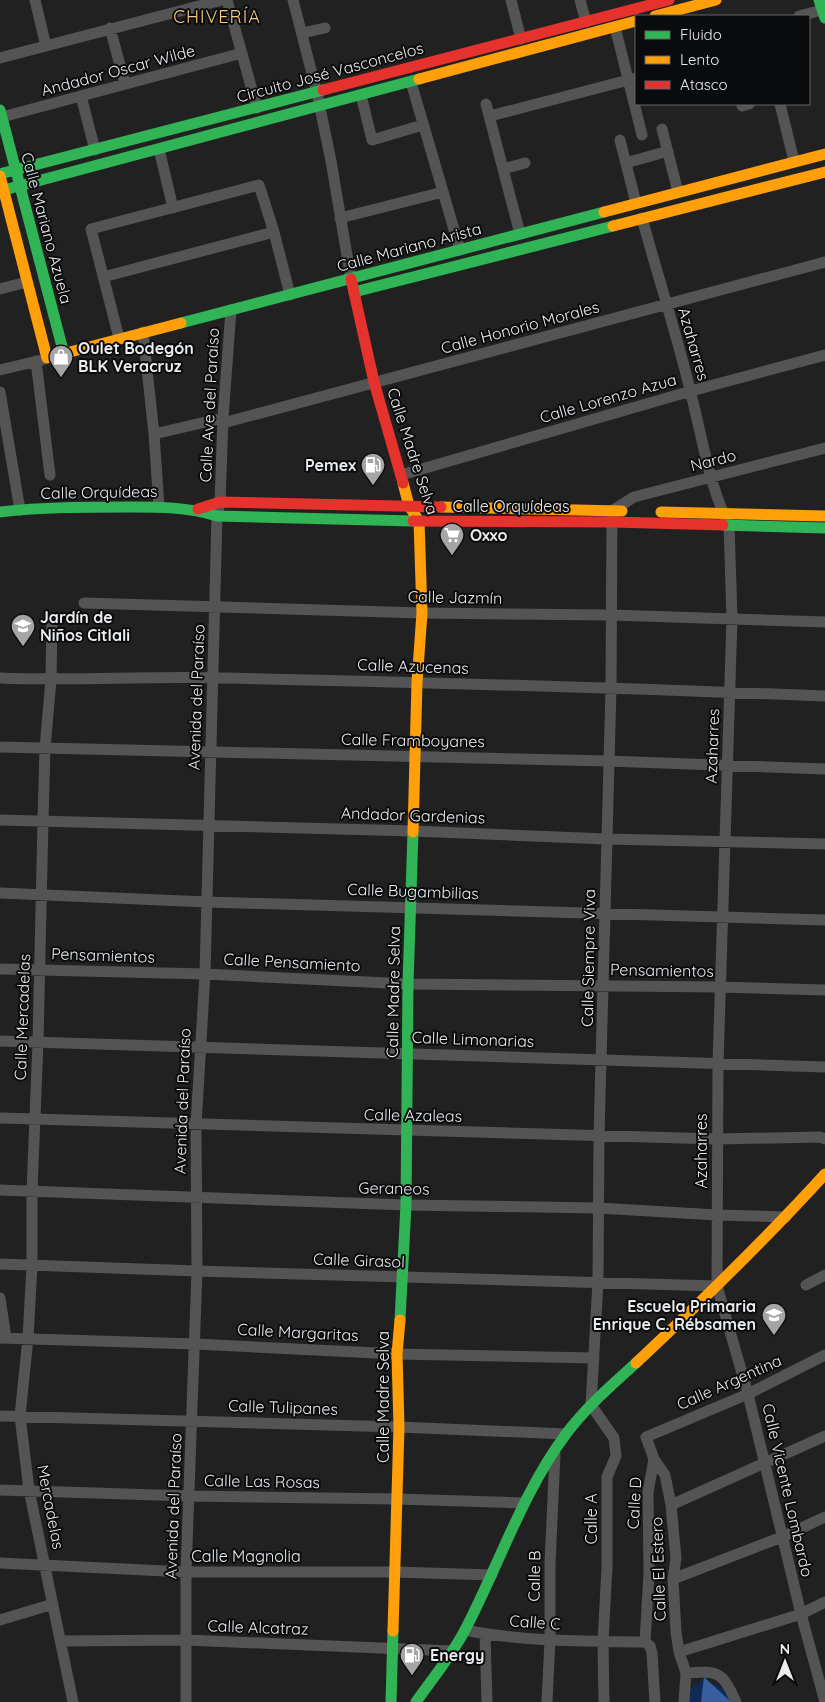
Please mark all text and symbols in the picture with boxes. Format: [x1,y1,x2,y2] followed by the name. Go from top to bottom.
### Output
[173,5,261,28] district label: CHIVERÍA
[635,15,810,105] legend
[680,25,722,44] text: Fluido
[234,37,426,107] street label: Circuito José Vasconcelos
[39,40,197,100] street label: Andador Oscar Wilde
[680,50,719,69] text: Lento
[680,75,728,94] text: Atasco
[17,150,77,306] street label: Calle Mariano Azuela
[335,218,483,276] street label: Calle Mariano Arista
[439,296,601,358] street label: Calle Honorio Morales
[674,305,714,383] street label: Azaharres
[195,327,223,483] street label: Calle Ave del Paraíso
[78,338,194,376] place label: Oulet Bodegón BLK Veracruz
[48,344,74,378] shop icon: Oulet Bodegón BLK Veracruz
[537,369,679,427] street label: Calle Lorenzo Azua
[383,385,443,517] street label: Calle Madre Selva
[688,445,738,475] street label: Nardo
[360,452,386,486] fuel station icon: Pemex
[305,455,356,475] place label: Pemex
[40,481,158,503] street label: Calle Orquídeas
[452,496,570,516] street label: Calle Orquídeas
[439,522,465,556] supermarket icon: Oxxo
[470,525,508,545] place label: Oxxo
[408,586,502,608] street label: Calle Jazmín
[40,607,130,645] place label: Jardín de Niños Citlali
[10,613,36,647] school or university icon: Jardín de Niños Citlali
[183,624,209,770] street label: Avenida del Paraíso
[357,654,469,678] street label: Calle Azucenas
[701,708,723,784] street label: Azaharres
[341,729,485,751] street label: Calle Framboyanes
[341,802,485,828] street label: Andador Gardenias
[347,879,479,903] street label: Calle Bugambilias
[577,889,599,1027] street label: Calle Siempre Viva
[382,926,404,1058] street label: Calle Madre Selva
[51,943,155,967] street label: Pensamientos
[223,948,361,976] street label: Calle Pensamiento
[10,953,34,1081] street label: Calle Mercadelas
[610,959,714,981] street label: Pensamientos
[411,1027,535,1051] street label: Calle Limonarias
[169,1028,195,1174] street label: Avenida del Paraíso
[364,1104,462,1126] street label: Calle Azaleas
[691,1113,711,1189] street label: Azaharres
[358,1177,430,1199] street label: Geraneos
[313,1248,405,1272] street label: Calle Girasol
[593,1296,756,1334] place label: Escuela Primaria Enrique C. Rébsamen
[761,1302,787,1336] school or university icon: Escuela Primaria Enrique C. Rébsamen
[237,1319,359,1345] street label: Calle Margaritas
[373,1331,393,1463] street label: Calle Madre Selva
[673,1350,785,1414] street label: Calle Argentina
[228,1395,338,1419] street label: Calle Tulipanes
[758,1401,818,1579] street label: Calle Vicente Lombardo
[160,1433,186,1579] street label: Avenida del Paraíso
[33,1463,69,1551] street label: Mercadelas
[204,1470,320,1492] street label: Calle Las Rosas
[623,1476,645,1530] street label: Calle D
[581,1493,601,1545] street label: Calle A
[646,1517,670,1621] street label: Calle El Estero
[191,1546,301,1566] street label: Calle Magnolia
[524,1550,544,1602] street label: Calle B
[509,1610,561,1634] street label: Calle C
[207,1615,309,1639] street label: Calle Alcatraz
[760,1637,810,1687] north arrow
[780,1640,790,1658] text: N
[399,1642,425,1676] fuel station icon: Energy
[430,1645,484,1665] place label: Energy

